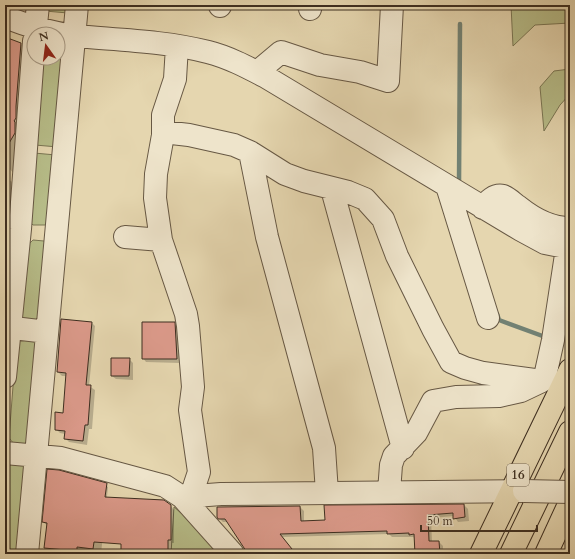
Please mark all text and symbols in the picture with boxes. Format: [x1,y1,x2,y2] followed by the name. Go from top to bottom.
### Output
[26,26,66,66] north arrow
[37,28,51,45] text: N
[507,464,529,486] road number: 16
[421,507,537,533] scale bar
[427,513,454,529] text: 50 m

